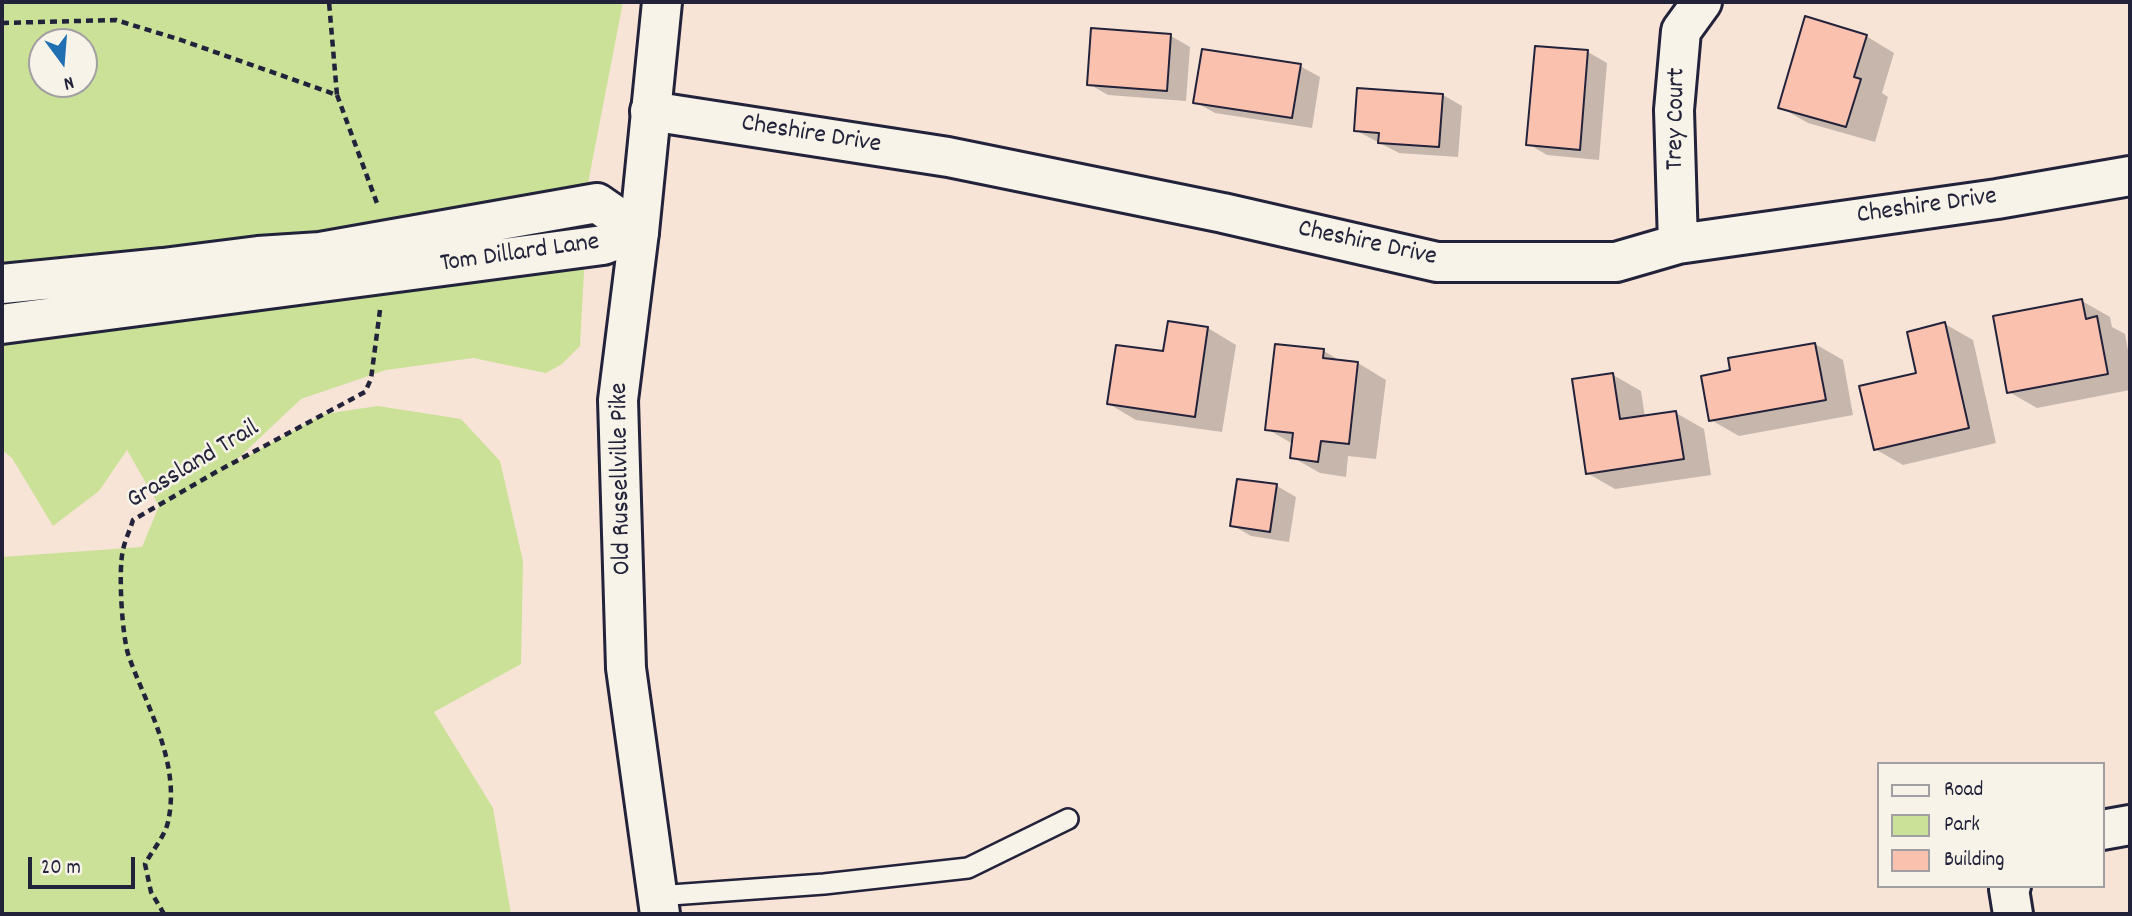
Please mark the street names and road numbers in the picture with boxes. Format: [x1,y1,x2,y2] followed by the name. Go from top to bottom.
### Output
[1662,67,1694,171] street label: Trey Court
[739,110,883,162] street label: Cheshire Drive
[1855,183,1999,233] street label: Cheshire Drive
[1295,215,1439,275] street label: Cheshire Drive
[438,228,602,282] street label: Tom Dillard Lane
[606,382,640,576] street label: Old Russellville Pike
[122,414,266,518] street label: Grassland Trail

